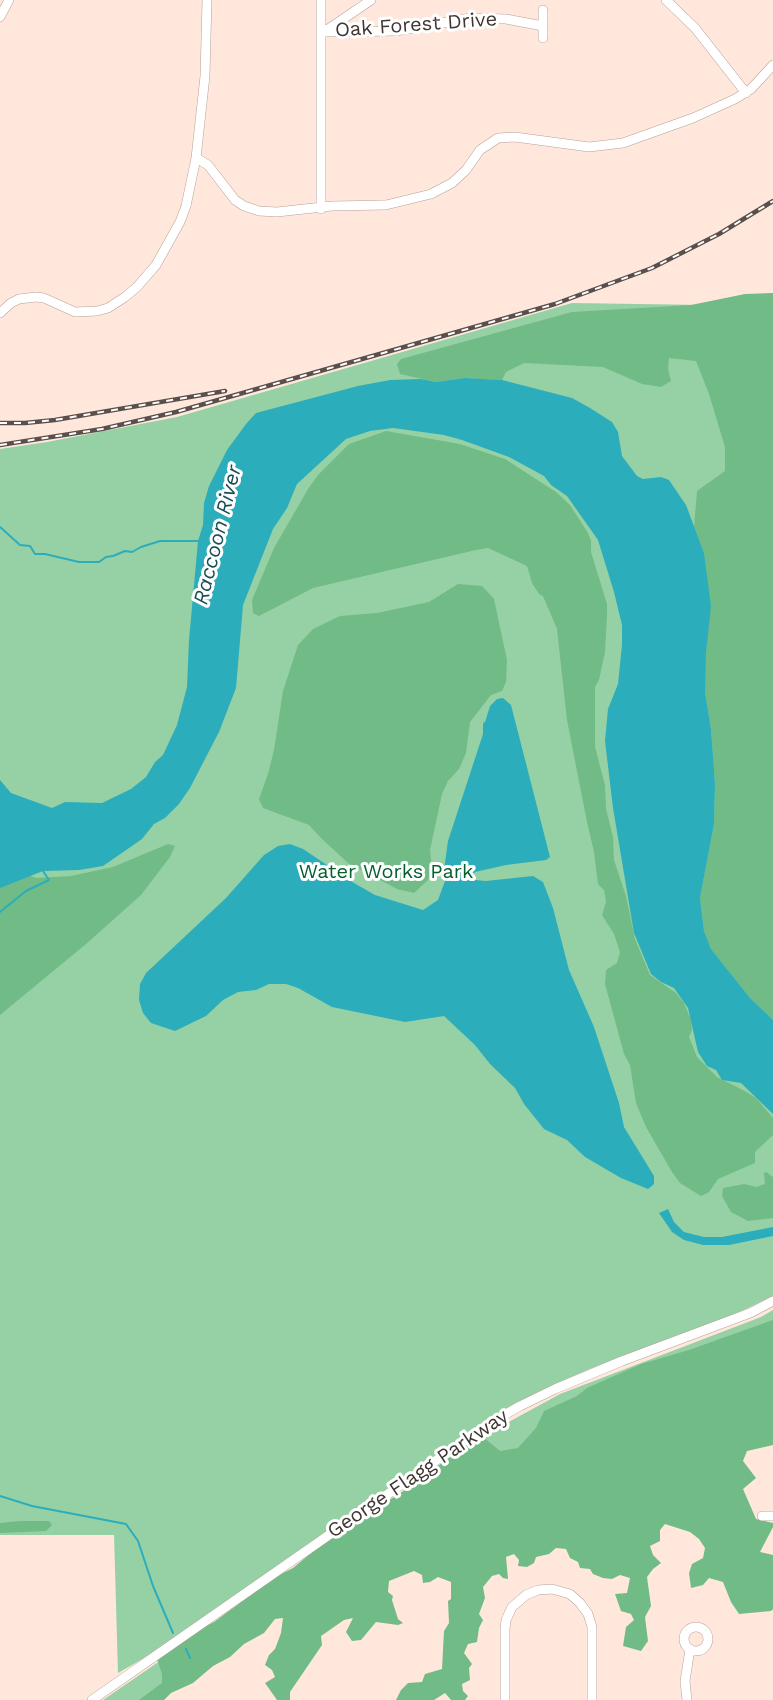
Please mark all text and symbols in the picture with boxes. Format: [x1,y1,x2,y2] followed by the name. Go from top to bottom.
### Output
[334,7,498,43] street label: Oak Forest Drive
[189,463,247,607] water label: Raccoon River
[299,860,473,884] park label: Water Works Park
[323,1404,513,1544] street label: George Flagg Parkway

